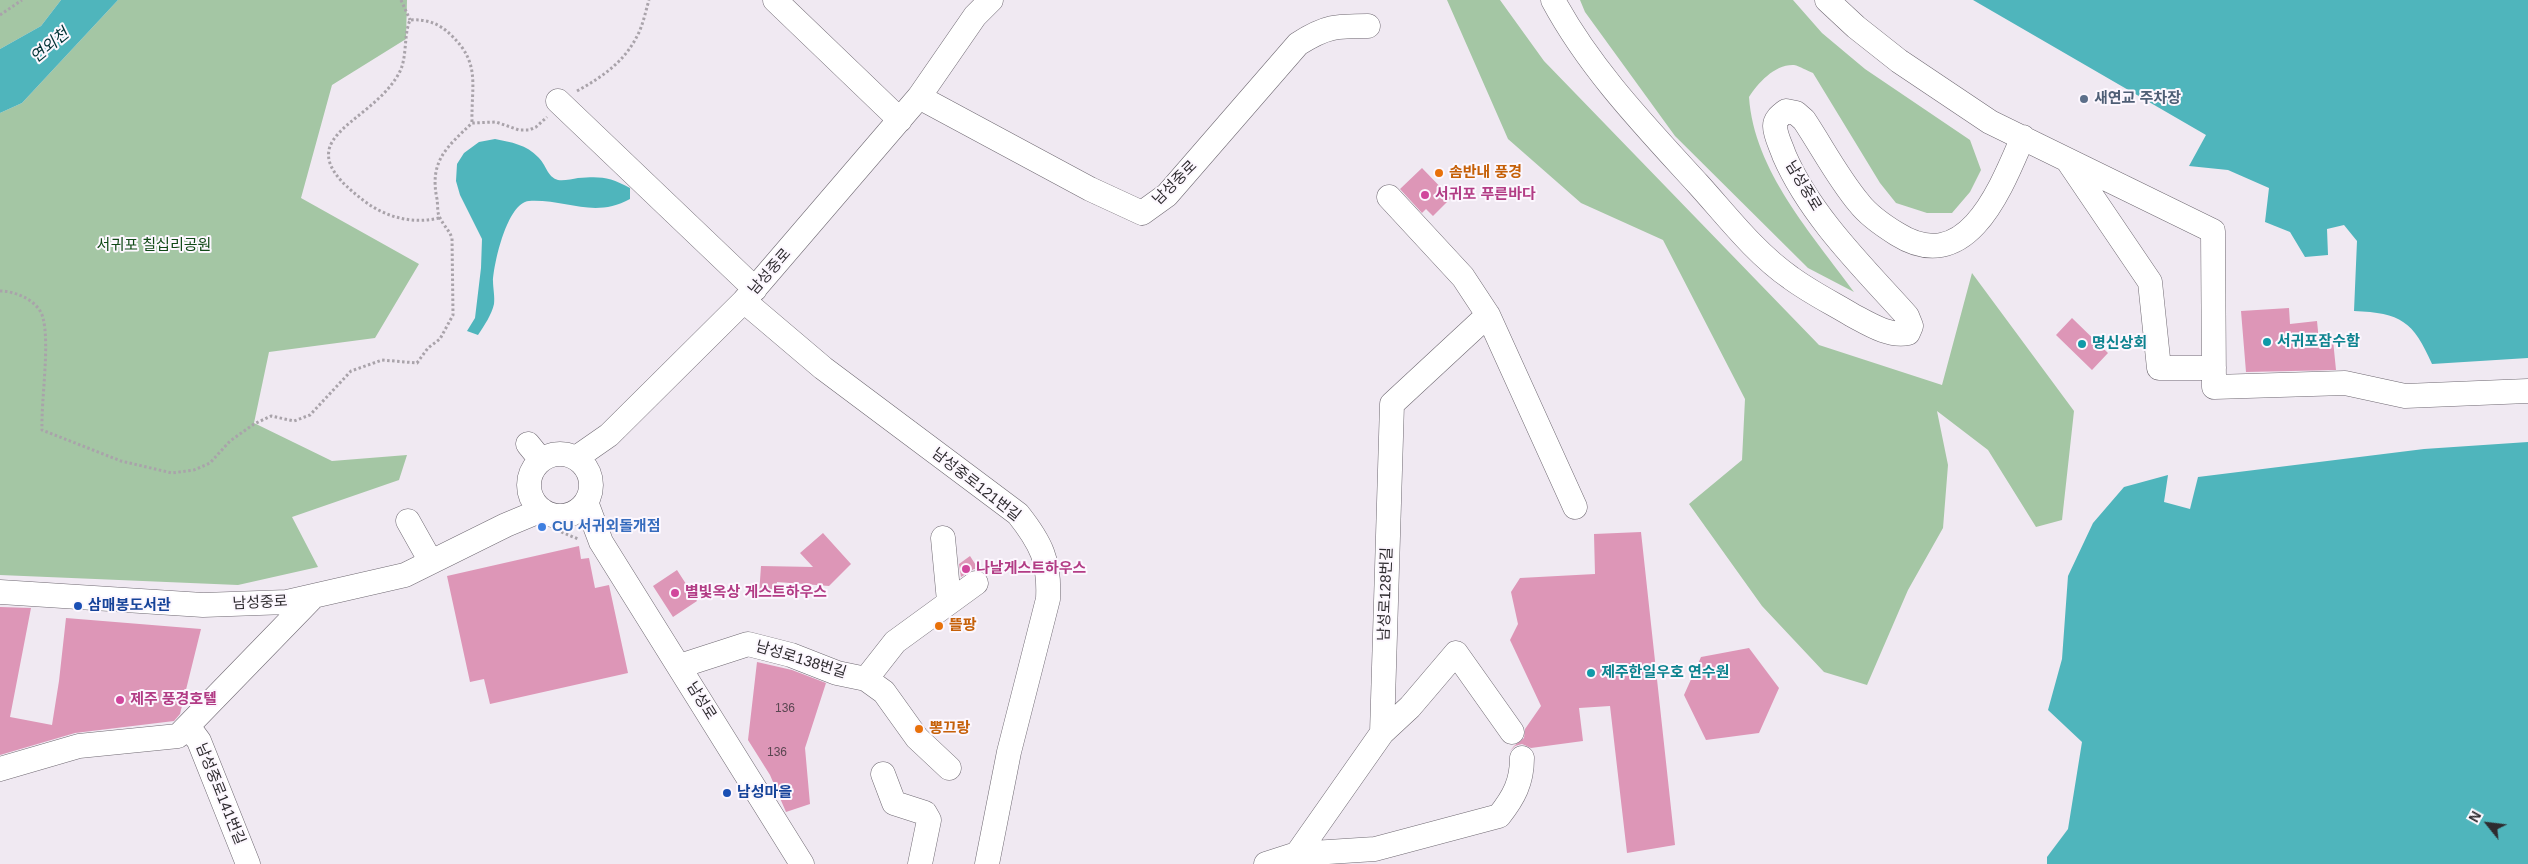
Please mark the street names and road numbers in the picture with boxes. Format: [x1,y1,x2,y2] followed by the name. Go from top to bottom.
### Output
[1149,157,1201,209] street label: 남성중로
[1781,158,1825,214] street label: 남성중로
[745,245,795,299] street label: 남성중로
[928,445,1024,525] street label: 남성중로121번길
[1375,547,1397,641] street label: 남성로128번길
[232,593,288,613] street label: 남성중로
[753,638,849,682] street label: 남성로138번길
[682,679,720,723] street label: 남성로
[191,741,249,847] street label: 남성중로141번길

